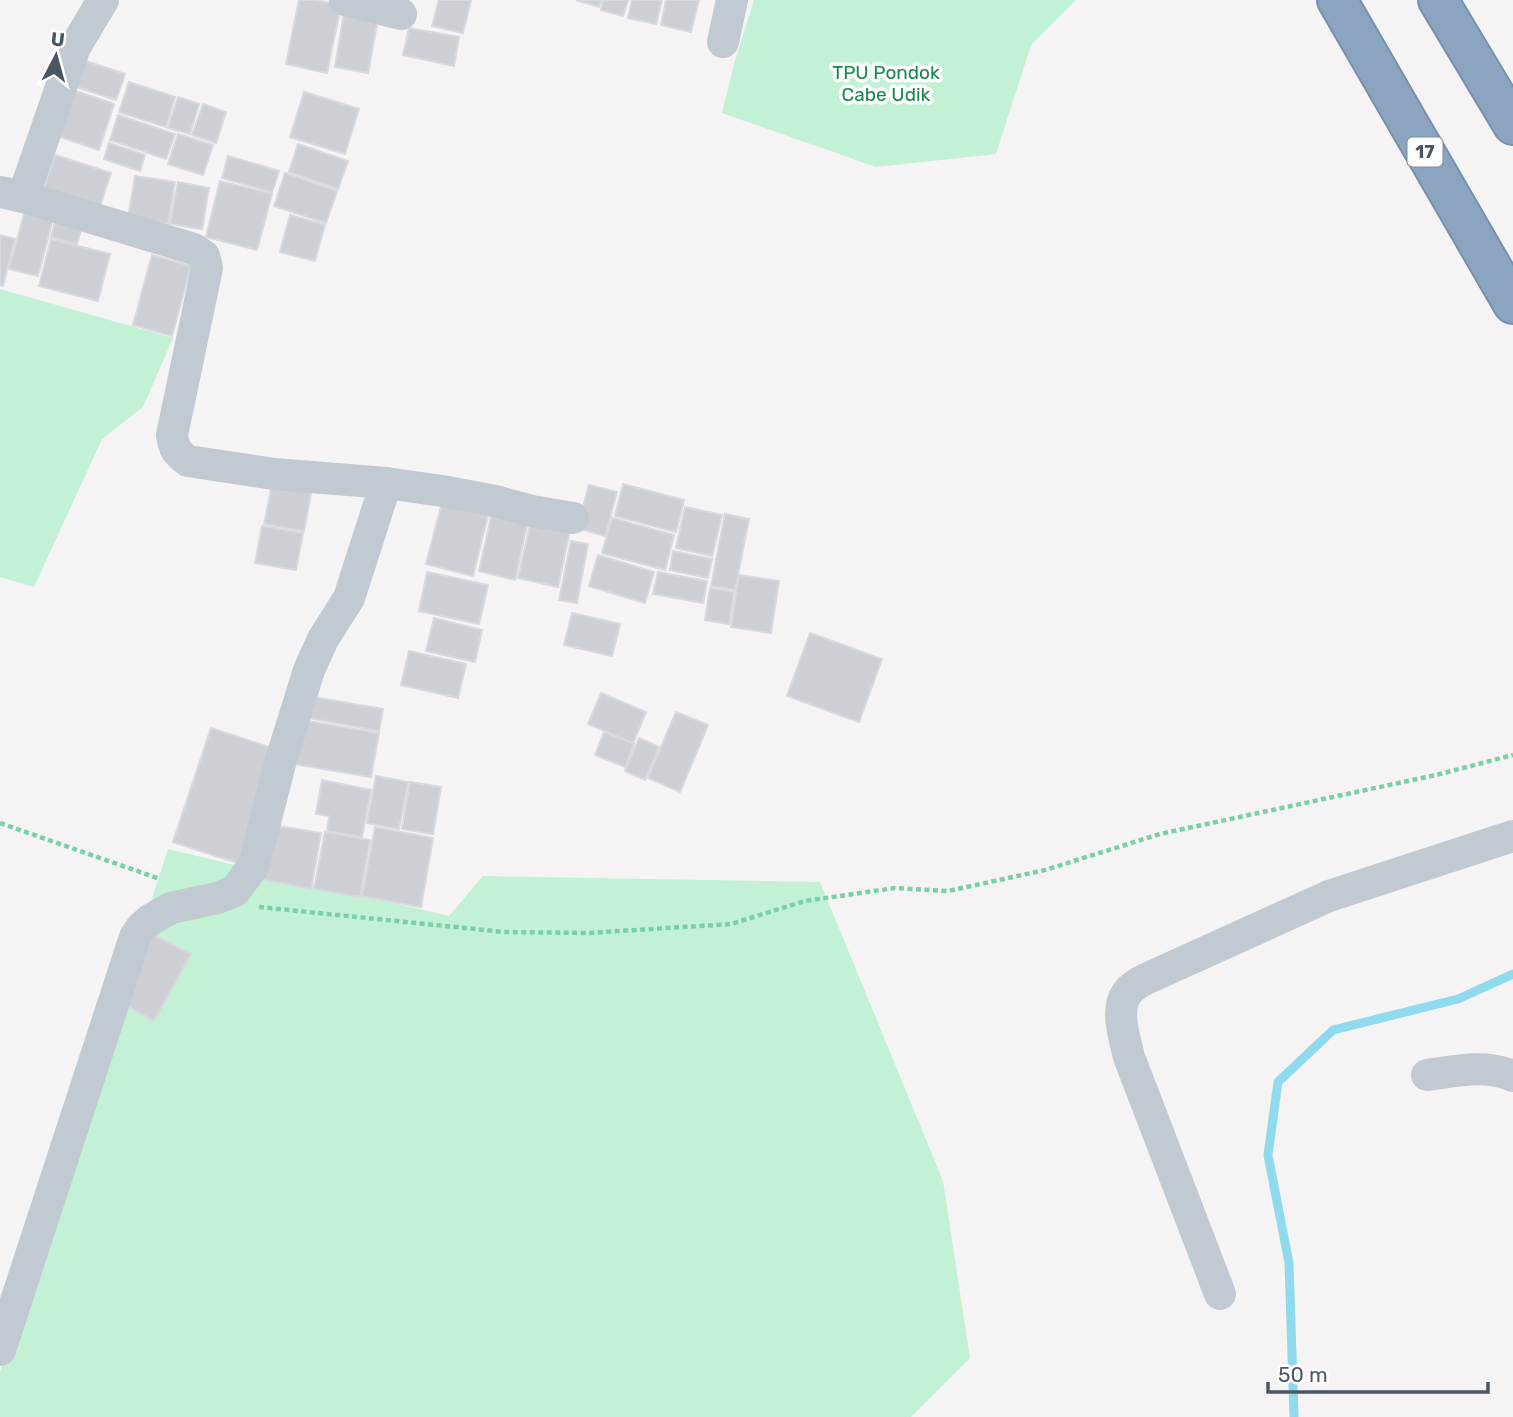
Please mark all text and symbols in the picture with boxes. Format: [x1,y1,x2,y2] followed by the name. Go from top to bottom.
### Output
[21,21,91,91] north arrow
[50,27,66,52] text: U
[832,61,940,106] park label: TPU Pondok Cabe Udik
[1408,138,1442,167] road number: 17
[1268,1350,1488,1394] scale bar
[1278,1362,1328,1387] text: 50 m

